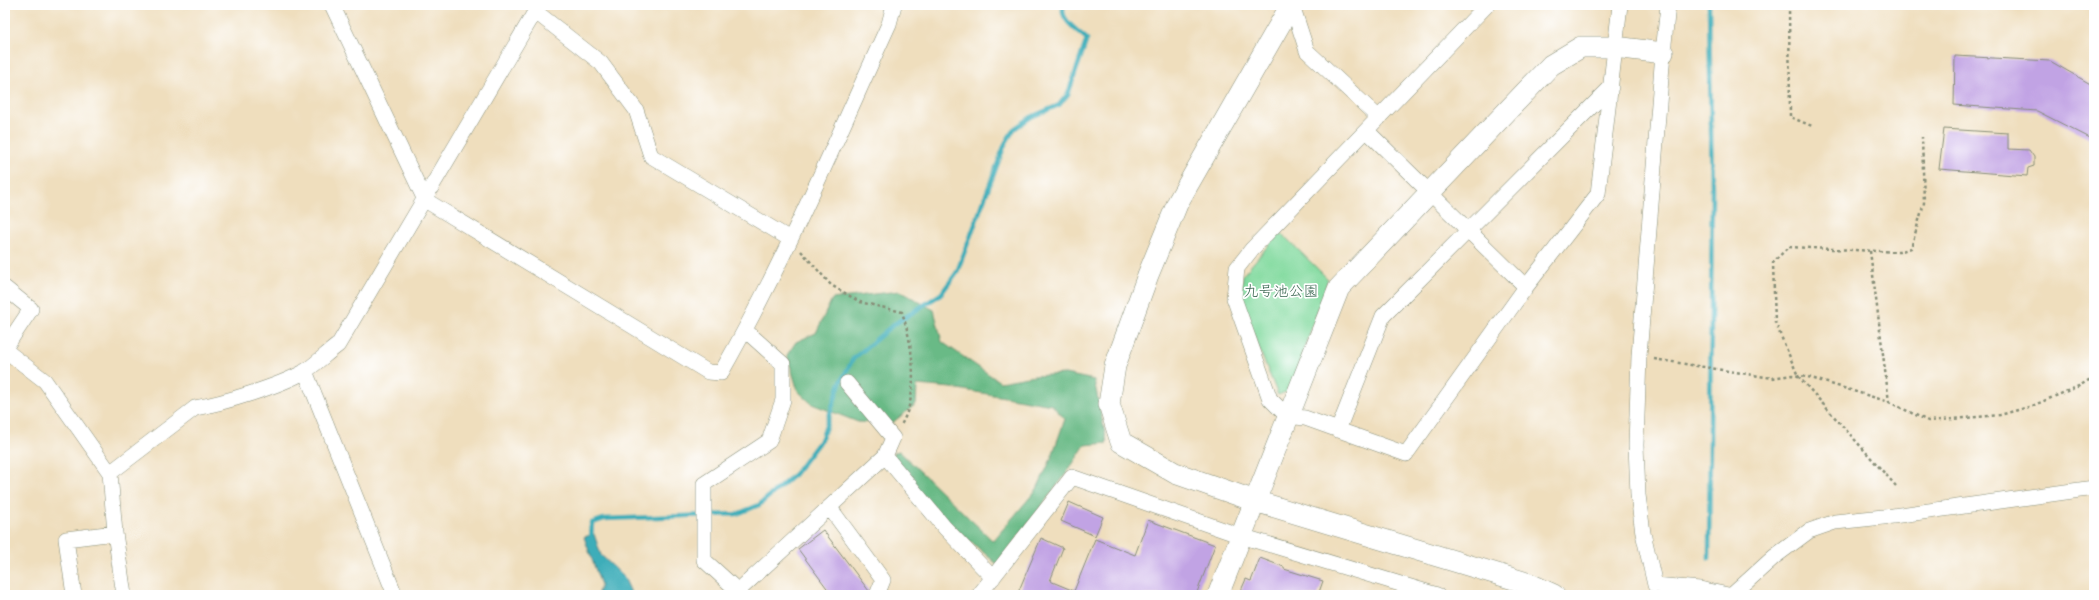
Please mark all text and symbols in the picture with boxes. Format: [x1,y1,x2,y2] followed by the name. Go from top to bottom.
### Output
[1243,282,1319,304] park label: 九号池公園

